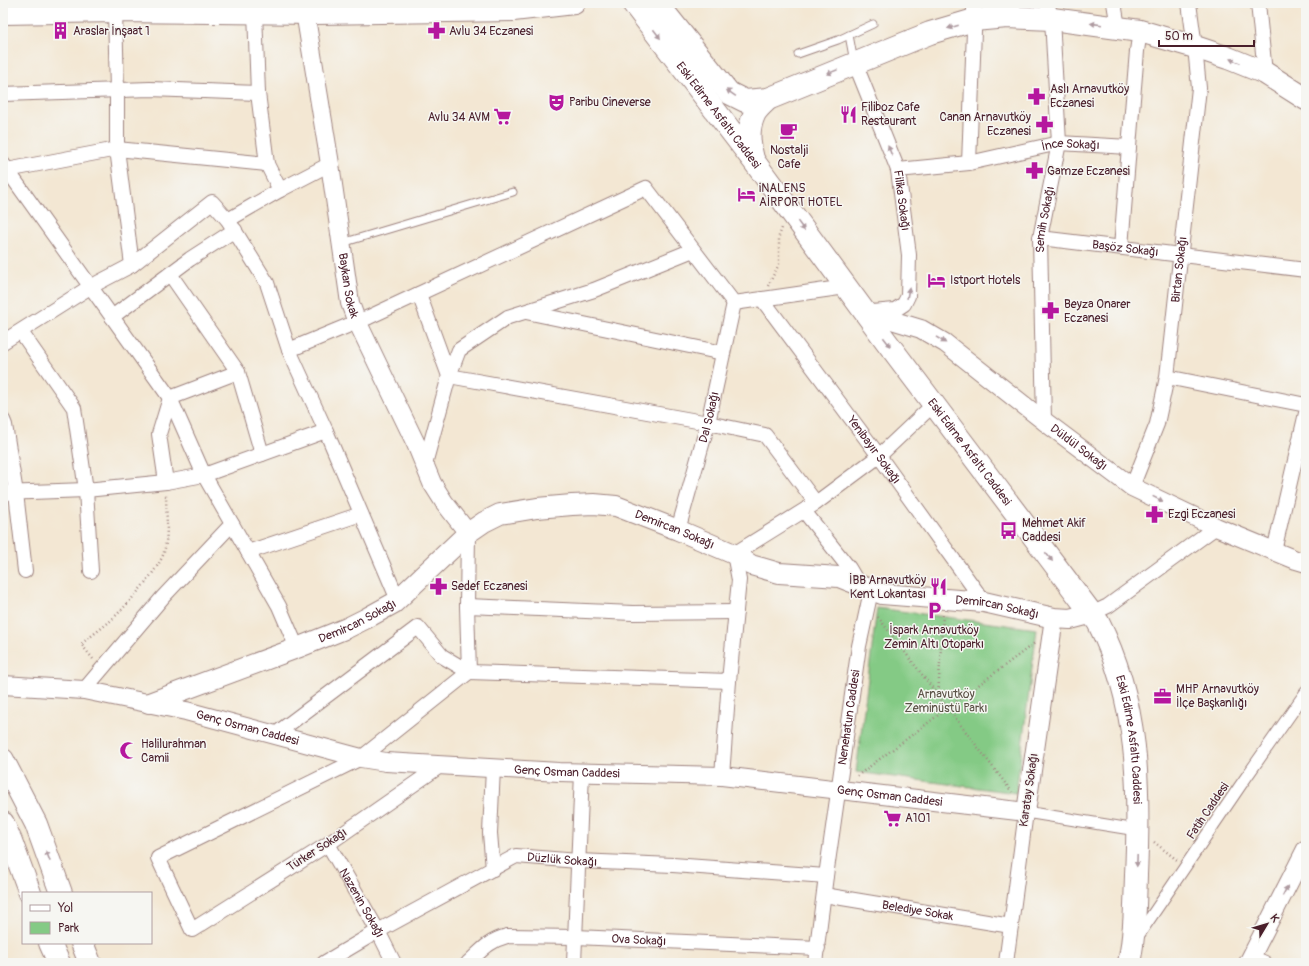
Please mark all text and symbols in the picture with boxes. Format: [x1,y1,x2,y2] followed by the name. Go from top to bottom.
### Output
[50,21,70,41] building icon: Araslar İnşaat 1
[426,21,446,41] pharmacy icon: Avlu 34 Eczanesi
[1090,21,1102,28] one-way arrow
[1159,22,1254,48] scale bar
[73,23,150,39] place label: Araslar İnşaat 1
[449,24,533,39] place label: Avlu 34 Eczanesi
[947,24,959,30] one-way arrow
[653,29,661,39] one-way arrow
[1165,29,1193,44] text: 50 m
[1229,58,1240,64] one-way arrow
[673,59,764,171] street label: Eski Edirne Asfaltı Caddesi
[825,70,837,76] one-way arrow
[1050,82,1129,111] place label: Aslı Arnavutköy Eczanesi
[1027,86,1047,106] pharmacy icon: Aslı Arnavutköy Eczanesi
[726,89,737,97] one-way arrow
[546,92,566,112] theatre icon: Paribu Cineverse
[569,95,651,110] place label: Paribu Cineverse
[861,100,920,129] place label: Filiboz Cafe Restaurant
[838,104,858,124] restaurant icon: Filiboz Cafe Restaurant
[493,107,513,127] supermarket icon: Avlu 34 AVM
[428,110,490,125] place label: Avlu 34 AVM
[940,110,1031,139] place label: Canan Arnavutköy Eczanesi
[1034,114,1054,134] pharmacy icon: Canan Arnavutköy Eczanesi
[779,121,799,141] cafe icon: Nostalji Cafe
[1040,135,1100,154] street label: İnce Sokağı
[770,143,808,172] place label: Nostalji Cafe
[887,145,893,156] one-way arrow
[1024,161,1044,181] pharmacy icon: Gamze Eczanesi
[1047,164,1130,179] place label: Gamze Eczanesi
[891,169,913,232] street label: Filika Sokağı
[759,181,843,210] place label: iNALENS AİRPORT HOTEL
[736,185,756,205] hotel icon: iNALENS AİRPORT HOTEL
[1032,185,1058,253] street label: Semih Sokağı
[797,220,806,231] one-way arrow
[1168,236,1190,303] street label: Birtan Sokağı
[1091,237,1159,260] street label: Başöz Sokağı
[335,252,362,320] street label: Baykan Sokak
[927,270,947,290] hotel icon: Istport Hotels
[950,273,1021,288] place label: Istport Hotels
[905,286,911,299] one-way arrow
[1064,297,1131,326] place label: Beyza Onarer Eczanesi
[1041,301,1061,321] pharmacy icon: Beyza Onarer Eczanesi
[883,336,891,347] one-way arrow
[935,337,947,344] one-way arrow
[695,390,722,444] street label: Dal Sokağı
[924,395,1015,508] street label: Eski Edirne Asfaltı Caddesi
[844,412,904,487] street label: Yenibayır Sokağı
[1047,421,1111,474] street label: Düldül Sokağı
[1153,496,1164,502] one-way arrow
[1145,504,1165,524] pharmacy icon: Ezgi Eczanesi
[633,506,717,552] street label: Demircan Sokağı
[1168,507,1235,522] place label: Ezgi Eczanesi
[1022,516,1086,545] place label: Mehmet Akif Caddesi
[999,520,1019,540] bus stop icon: Mehmet Akif Caddesi
[1045,552,1054,563] one-way arrow
[849,572,926,602] place label: İBB Arnavutköy Kent Lokantası
[428,576,448,596] pharmacy icon: Sedef Eczanesi
[929,577,949,597] restaurant icon: İBB Arnavutköy Kent Lokantası
[451,579,527,594] place label: Sedef Eczanesi
[955,592,1040,622] street label: Demircan Sokağı
[316,596,399,646] street label: Demircan Sokağı
[924,601,944,621] parking icon: İspark Arnavutköy Zemin Altı Otoparkı
[884,622,984,652] place label: İspark Arnavutköy Zemin Altı Otoparkı
[835,669,863,766] street label: Nenehatun Caddesi
[1112,673,1145,804] street label: Eski Edirne Asfaltı Caddesi
[1176,682,1259,711] place label: MHP Arnavutköy İlçe Başkanlığı
[1153,686,1173,706] office icon: MHP Arnavutköy İlçe Başkanlığı
[905,687,987,716] park label: Arnavutköy Zeminüstü Parkı
[194,707,301,749] street label: Genç Osman Caddesi
[141,737,206,766] place label: Halilurahman Camii
[118,741,138,761] mosque icon: Halilurahman Camii
[1016,752,1042,828] street label: Karatay Sokağı
[514,762,620,781] street label: Genç Osman Caddesi
[1184,780,1232,842] street label: Fatih Caddesi
[836,782,943,810] street label: Genç Osman Caddesi
[882,808,902,828] supermarket icon: A101
[905,811,930,826] place label: A101
[284,825,350,875] street label: Türker Sokağı
[526,849,597,869] street label: Düzlük Sokağı
[44,850,50,862] one-way arrow
[1134,855,1140,868] one-way arrow
[336,866,388,940] street label: Nazenin Sokağı
[1281,885,1288,897] one-way arrow
[22,892,152,944] legend
[881,897,955,924] street label: Belediye Sokak
[57,901,73,916] text: Yol
[1247,904,1287,944] north arrow
[1267,912,1282,925] text: K
[58,921,79,936] text: Park
[611,931,667,949] street label: Ova Sokağı

